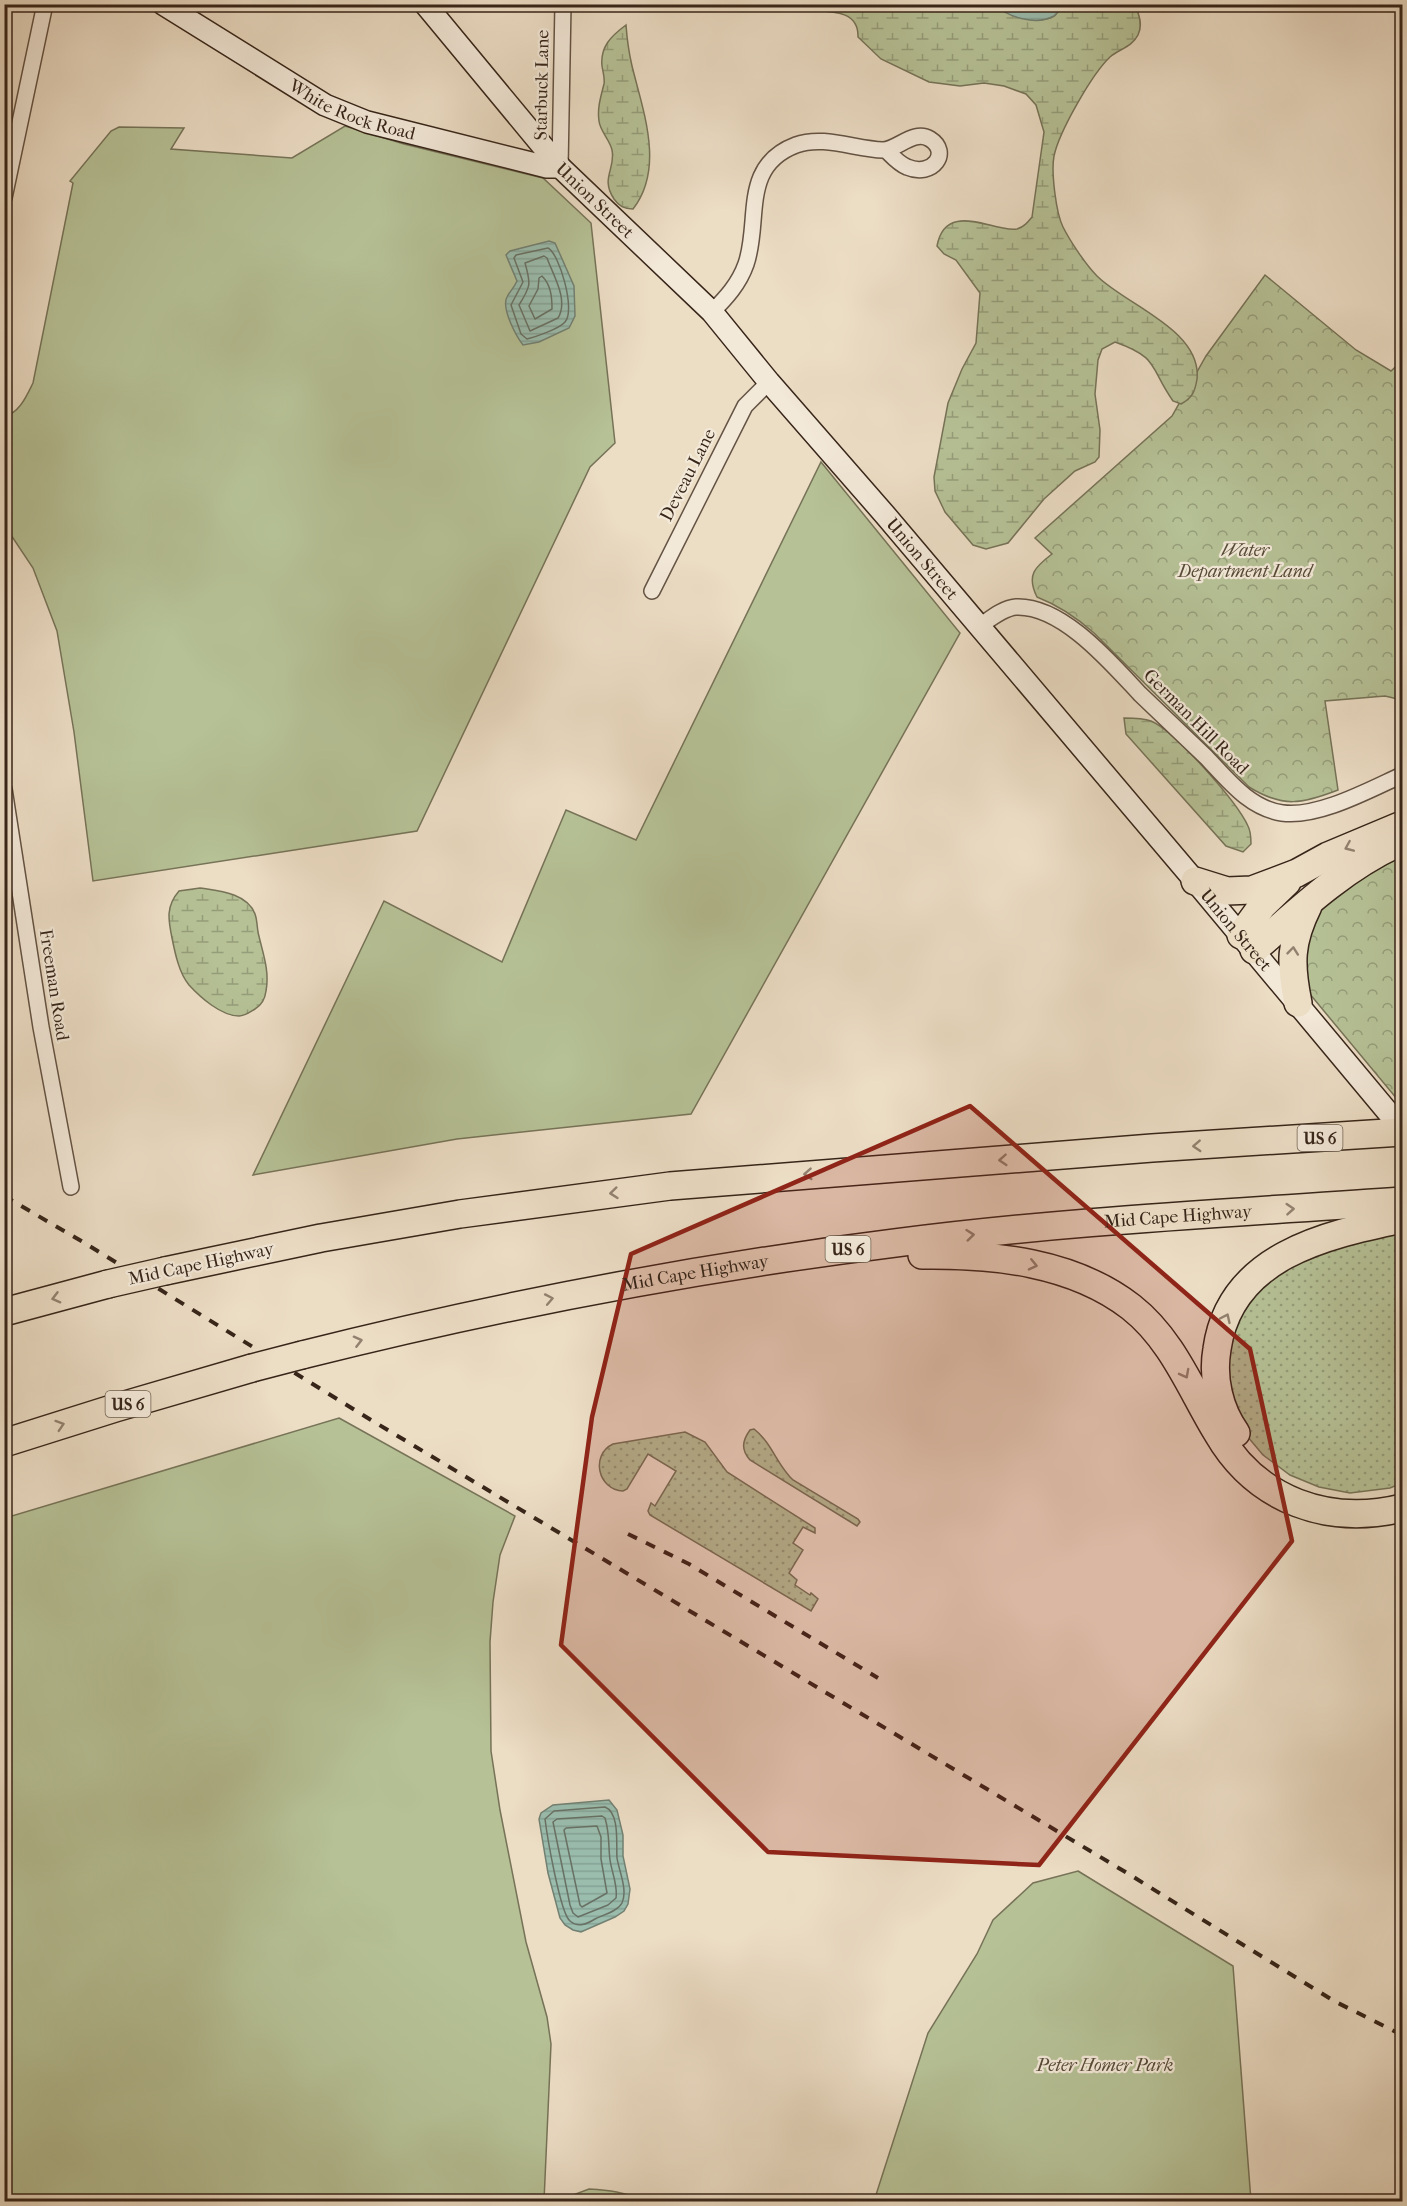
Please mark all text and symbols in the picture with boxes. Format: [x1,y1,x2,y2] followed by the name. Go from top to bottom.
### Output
[531,29,553,140] street label: Starbuck Lane
[284,74,418,144] street label: White Rock Road
[551,158,639,243] street label: Union Street
[656,425,720,525] street label: Deveau Lane
[882,514,963,604] street label: Union Street
[1177,540,1315,582] park label: Water Department Land
[1139,665,1253,779] street label: German Hill Road
[1344,840,1355,852] one-way arrow
[1196,885,1277,976] street label: Union Street
[35,928,73,1042] street label: Freeman Road
[1286,947,1299,956] one-way arrow
[1298,1125,1342,1151] road number: US 6
[1193,1139,1202,1152] one-way arrow
[998,1153,1007,1166] one-way arrow
[804,1167,813,1180] one-way arrow
[610,1186,619,1198] one-way arrow
[1103,1201,1254,1232] street label: Mid Cape Highway
[1285,1203,1294,1216] one-way arrow
[965,1229,974,1242] one-way arrow
[826,1236,870,1262] road number: US 6
[126,1238,277,1290] street label: Mid Cape Highway
[621,1250,771,1296] street label: Mid Cape Highway
[1027,1258,1037,1271] one-way arrow
[51,1290,61,1303] one-way arrow
[544,1293,554,1306] one-way arrow
[1218,1314,1230,1325] one-way arrow
[353,1336,363,1349] one-way arrow
[1178,1368,1189,1379] one-way arrow
[106,1391,150,1417] road number: US 6
[54,1420,65,1432] one-way arrow
[1035,2055,1174,2076] park label: Peter Homer Park

